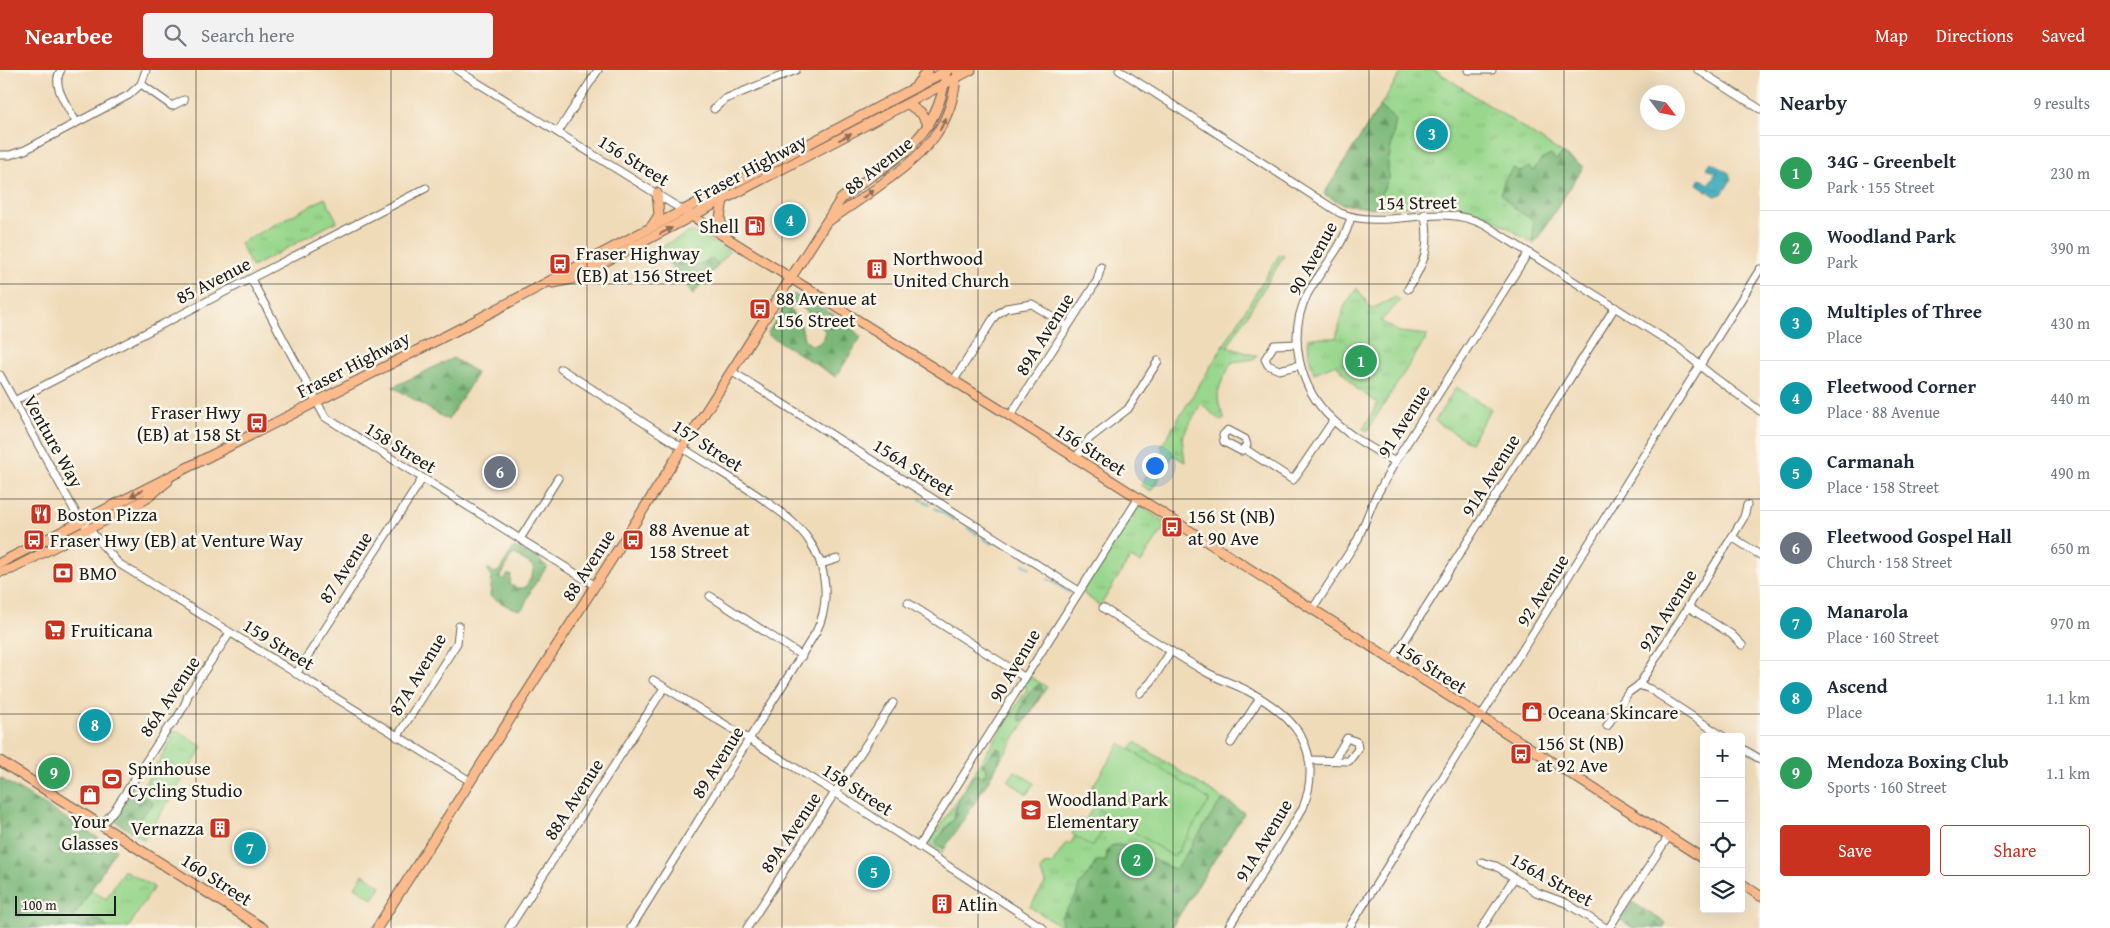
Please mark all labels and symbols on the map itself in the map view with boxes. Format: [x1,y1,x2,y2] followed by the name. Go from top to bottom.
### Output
[1640,85,1685,130] north arrow
[1416,115,1448,153] pin: 3
[939,117,947,131] one-way arrow
[689,126,812,209] street label: Fraser Highway
[593,127,675,193] street label: 156 Street
[838,129,919,201] street label: 88 Avenue
[837,133,852,141] one-way arrow
[1377,187,1457,217] street label: 154 Street
[861,189,875,199] one-way arrow
[774,201,806,239] pin: 4
[699,212,739,240] place label: Shell
[743,214,767,238] fuel station icon: Shell
[1280,216,1344,300] street label: 90 Avenue
[659,227,673,235] one-way arrow
[576,239,713,289] place label: Fraser Highway (EB) at 156 Street
[893,244,1009,294] place label: Northwood United Church
[171,249,255,311] street label: 85 Avenue
[548,252,572,276] bus stop icon: Fraser Highway (EB) at 156 Street
[865,257,889,281] building icon: Northwood United Church
[776,284,877,334] place label: 88 Avenue at 156 Street
[1008,287,1080,381] street label: 89A Avenue
[748,297,772,321] bus stop icon: 88 Avenue at 156 Street
[291,323,415,405] street label: Fraser Highway
[1345,342,1377,380] pin: 1
[1370,379,1436,463] street label: 91 Avenue
[17,389,91,493] street label: Venture Way
[137,398,242,448] place label: Fraser Hwy (EB) at 158 St
[245,411,269,435] bus stop icon: Fraser Hwy (EB) at 158 St
[667,412,749,479] street label: 157 Street
[360,414,442,480] street label: 158 Street
[1050,416,1132,483] street label: 156 Street
[1454,428,1526,522] street label: 91A Avenue
[868,431,960,503] street label: 156A Street
[484,453,516,491] pin: 6
[1142,453,1168,479] your location
[130,489,144,497] one-way arrow
[57,500,157,528] place label: Boston Pizza
[29,502,53,526] restaurant icon: Boston Pizza
[1188,502,1275,552] place label: 156 St (NB) at 90 Ave
[649,515,750,565] place label: 88 Avenue at 158 Street
[1160,515,1184,539] bus stop icon: 156 St (NB) at 90 Ave
[554,523,622,607] street label: 88 Avenue
[311,525,379,609] street label: 87 Avenue
[50,526,304,554] place label: Fraser Hwy (EB) at Venture Way
[22,528,46,552] bus stop icon: Fraser Hwy (EB) at Venture Way
[621,528,645,552] bus stop icon: 88 Avenue at 158 Street
[1509,548,1575,632] street label: 92 Avenue
[79,559,117,587] place label: BMO
[51,561,75,585] bank icon: BMO
[1631,563,1703,657] street label: 92A Avenue
[238,611,320,677] street label: 159 Street
[71,616,153,644] place label: Fruiticana
[43,618,67,642] supermarket icon: Fruiticana
[981,623,1047,707] street label: 90 Avenue
[381,627,453,721] street label: 87A Avenue
[1391,634,1473,701] street label: 156 Street
[132,650,206,742] street label: 86A Avenue
[1548,698,1679,726] place label: Oceana Skincare
[1520,700,1544,724] shop icon: Oceana Skincare
[79,706,111,744] pin: 8
[684,720,750,804] street label: 89 Avenue
[1537,729,1624,779] place label: 156 St (NB) at 92 Ave
[1509,742,1533,766] bus stop icon: 156 St (NB) at 92 Ave
[536,753,610,845] street label: 88A Avenue
[38,754,70,792] pin: 9
[128,754,242,804] place label: Spinhouse Cycling Studio
[817,756,899,823] street label: 158 Street
[100,767,124,791] sports icon: Spinhouse Cycling Studio
[78,783,102,807] shop icon: Your Glasses
[1047,785,1168,835] place label: Woodland Park Elementary
[753,786,827,878] street label: 89A Avenue
[1227,793,1299,887] street label: 91A Avenue
[1019,798,1043,822] school or university icon: Woodland Park Elementary
[61,807,119,857] place label: Your Glasses
[131,814,204,842] place label: Vernazza
[208,816,232,840] building icon: Vernazza
[234,829,266,867] pin: 7
[1121,841,1153,879] pin: 2
[1505,845,1599,913] street label: 156A Street
[176,846,258,913] street label: 160 Street
[858,853,890,891] pin: 5
[958,890,998,918] place label: Atlin
[930,892,954,916] building icon: Atlin
[15,893,116,916] scale bar

